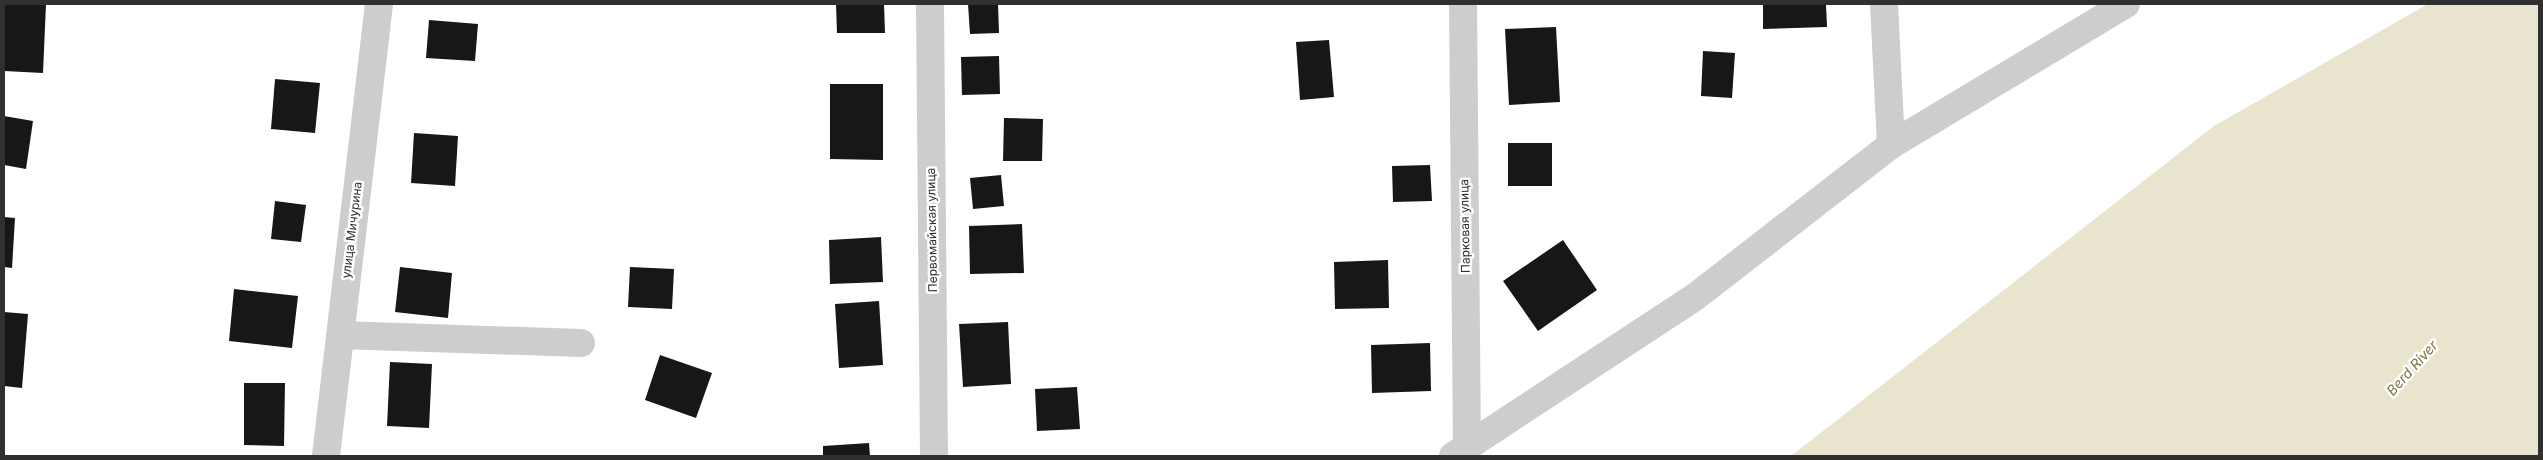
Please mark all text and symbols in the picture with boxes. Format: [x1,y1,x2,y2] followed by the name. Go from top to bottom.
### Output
[923,168,940,292] street label: Первомайская улица
[1456,179,1473,273] street label: Парковая улица
[338,181,365,279] street label: улица Мичурина
[2383,336,2441,399] water label: Berd River

